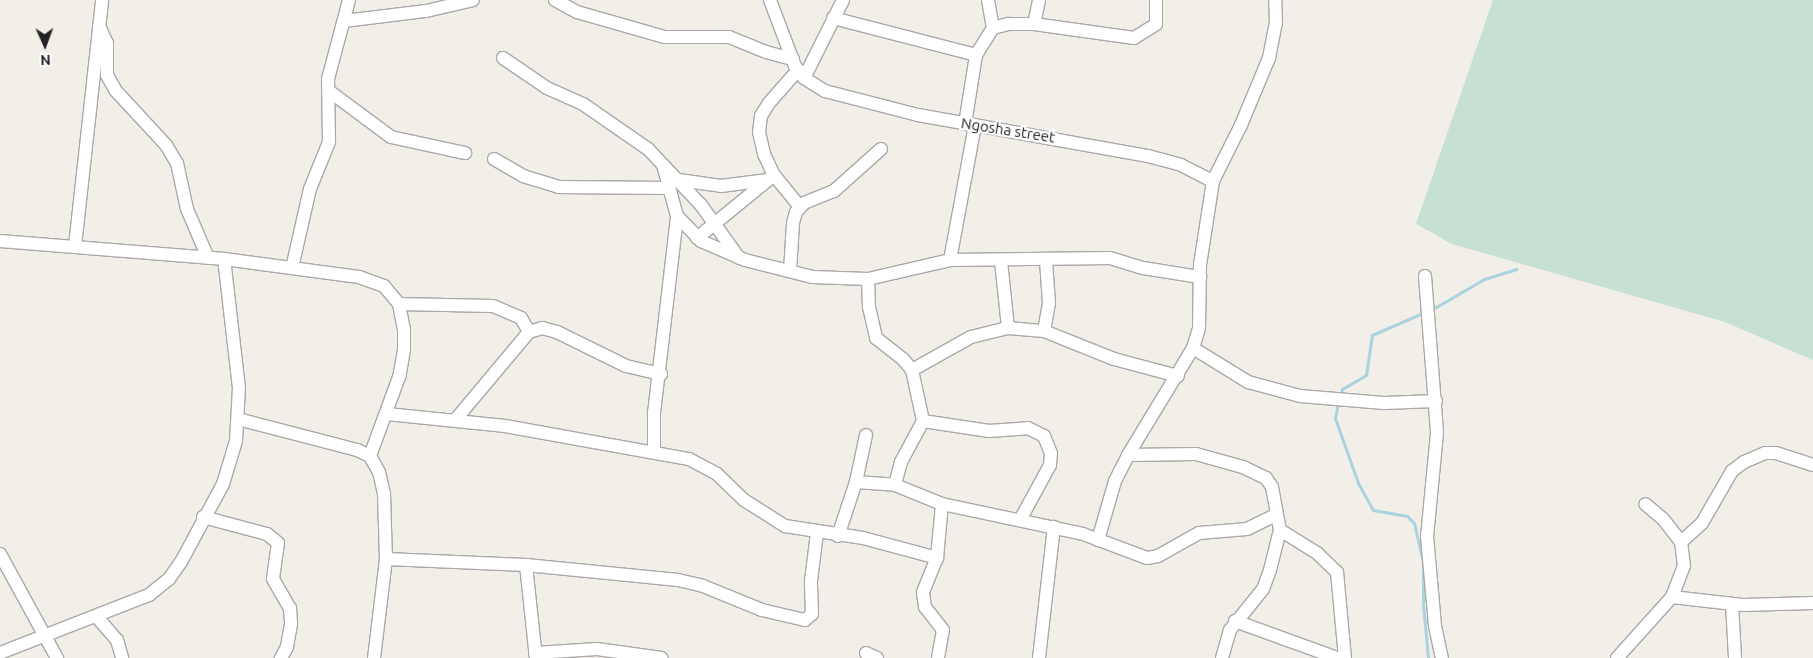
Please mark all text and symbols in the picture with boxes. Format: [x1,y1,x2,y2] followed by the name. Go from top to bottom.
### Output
[20,20,70,70] north arrow
[40,52,51,68] text: N
[960,114,1056,146] street label: Ngosha street

